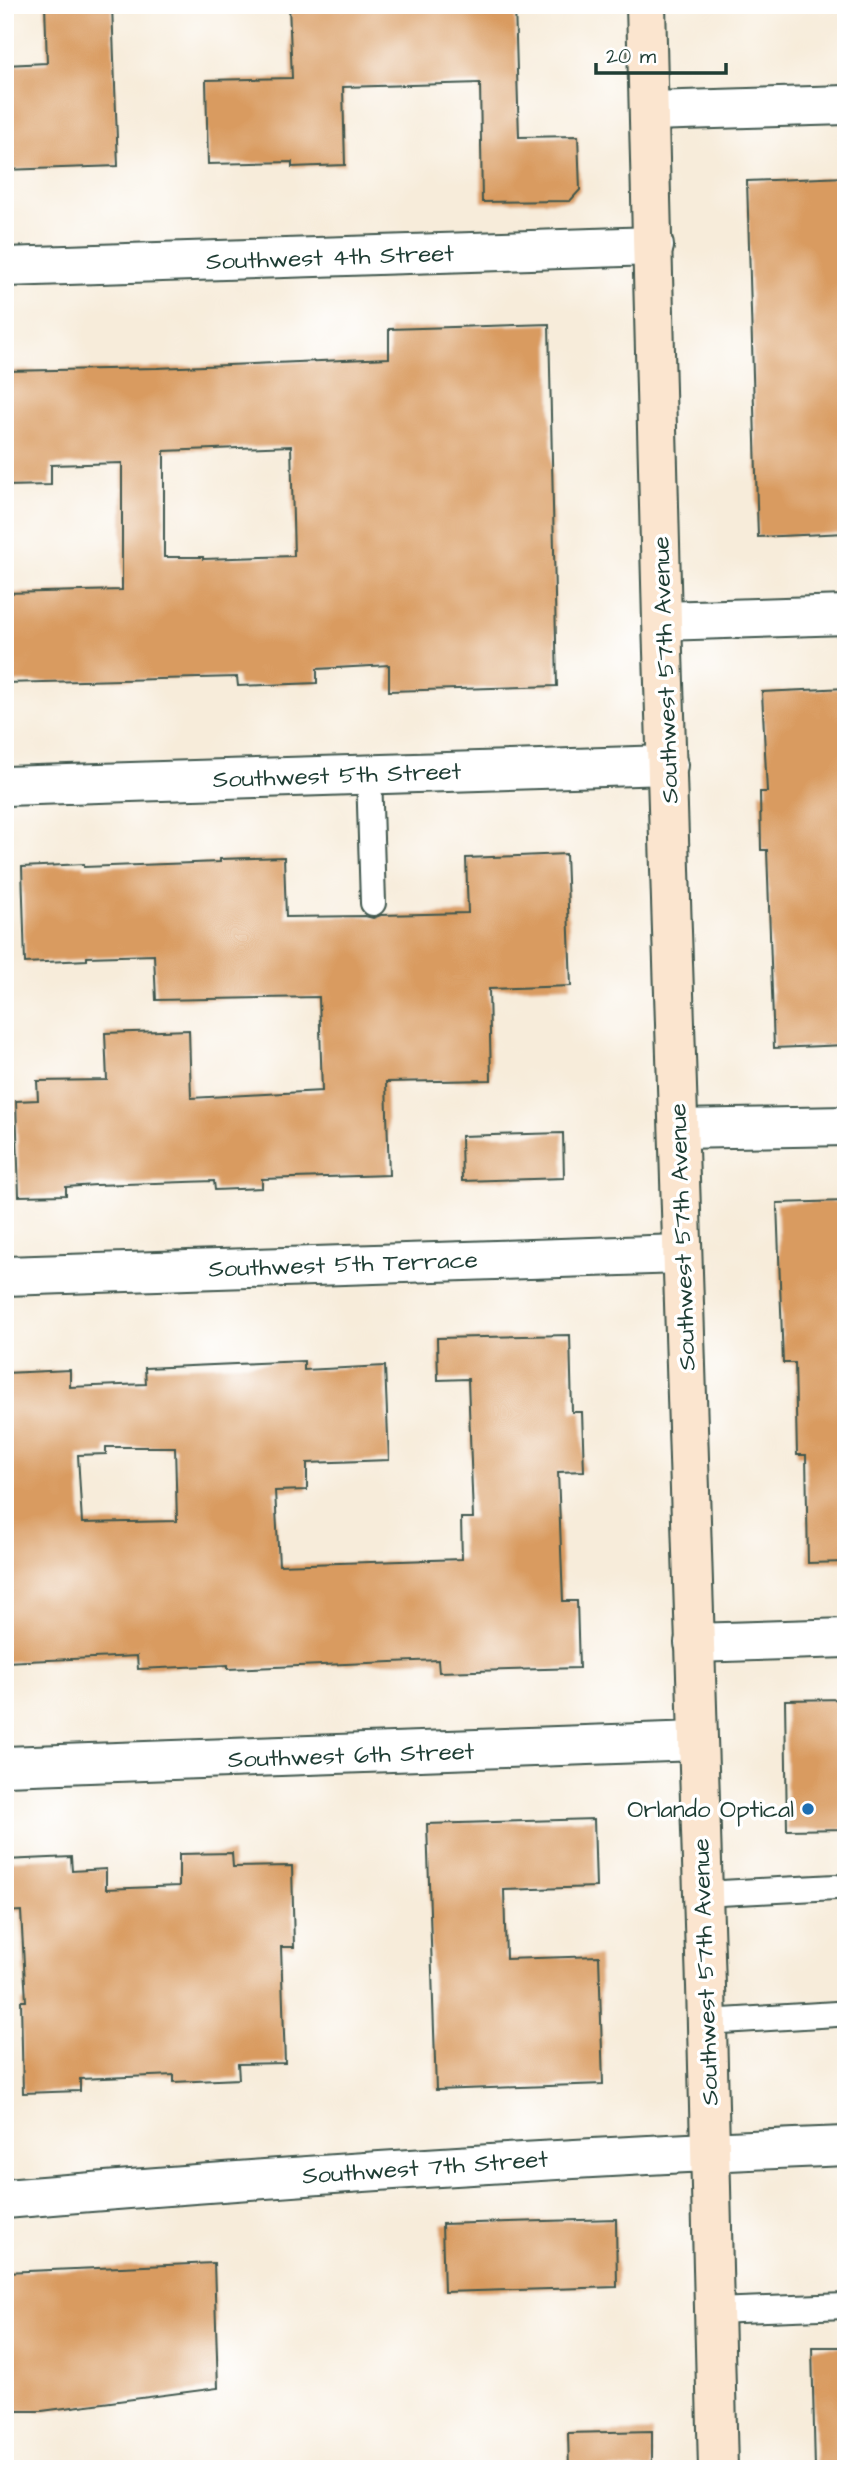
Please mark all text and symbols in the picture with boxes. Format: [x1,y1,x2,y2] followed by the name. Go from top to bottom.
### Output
[596,32,725,76] scale bar
[606,42,657,71] text: 20 m
[206,237,455,279] street label: Southwest 4th Street
[644,536,688,804] street label: Southwest 57th Avenue
[212,755,462,797] street label: Southwest 5th Street
[661,1103,705,1371] street label: Southwest 57th Avenue
[208,1243,478,1287] street label: Southwest 5th Terrace
[227,1735,475,1777] street label: Southwest 6th Street
[627,1793,794,1827] place label: Orlando Optical
[800,1801,816,1817] marker: Orlando Optical
[684,1838,728,2106] street label: Southwest 57th Avenue
[301,2142,549,2194] street label: Southwest 7th Street

